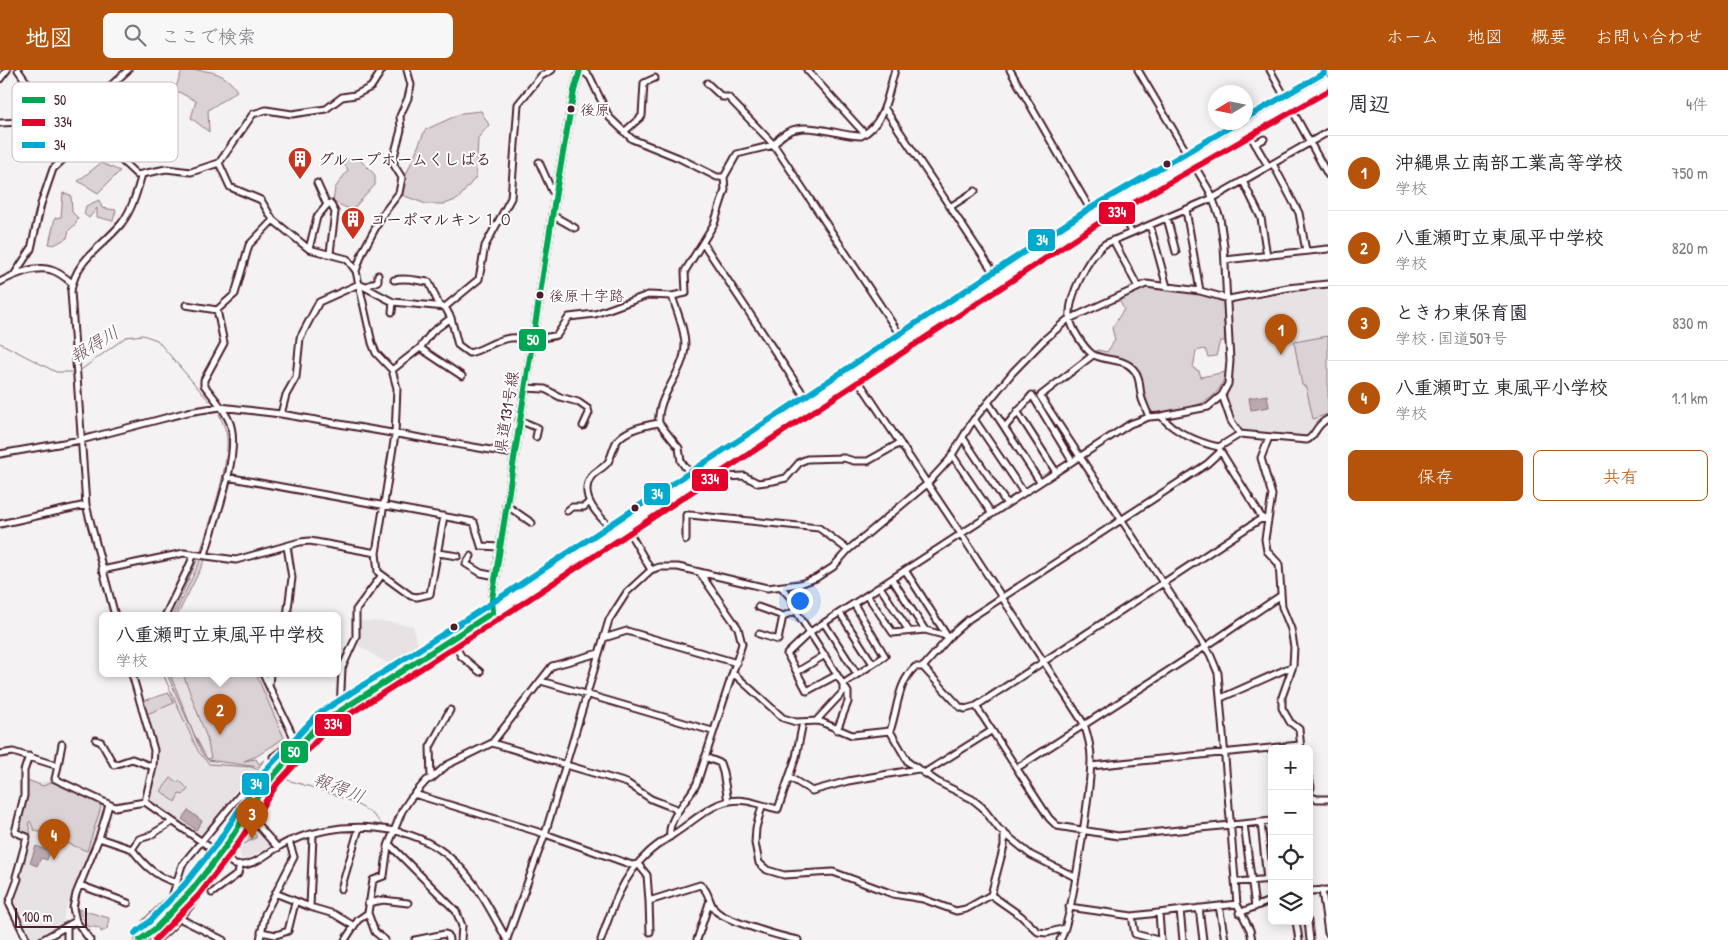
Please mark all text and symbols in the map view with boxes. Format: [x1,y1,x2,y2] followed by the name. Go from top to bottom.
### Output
[103,13,453,58] search box
[25,21,73,53] text: 地図
[121,21,149,49] icon: search
[161,23,256,49] text: ここで検索
[1386,24,1439,49] text: ホーム
[1467,24,1503,49] text: 地図
[1531,24,1567,49] text: 概要
[1595,24,1703,49] text: お問い合わせ
[12,82,178,162] legend
[1208,85,1253,130] north arrow
[1348,89,1390,118] text: 周辺
[54,90,66,109] text: 50
[1686,93,1708,115] text: 4件
[580,99,610,120] place label: 後原
[566,104,576,114] marker: 後原
[54,112,72,131] text: 334
[54,135,66,154] text: 34
[287,146,313,180] building icon: グループホームくしばる
[318,148,492,170] place label: グループホームくしばる
[1395,149,1623,175] text: 沖縄県立南部工業高等学校
[1162,159,1172,169] unlabelled marker
[1361,162,1367,184] text: 1
[1672,162,1708,184] text: 750 m
[1395,177,1427,199] text: 学校
[1098,201,1136,225] line badge: 334
[1108,202,1127,221] text: 334
[340,206,366,240] building icon: コーポマルキン１０
[370,208,514,230] place label: コーポマルキン１０
[1395,224,1604,250] text: 八重瀬町立東風平中学校
[1027,228,1056,252] line badge: 34
[1036,230,1049,249] text: 34
[1360,237,1368,259] text: 2
[1672,237,1708,259] text: 820 m
[1395,252,1427,274] text: 学校
[549,285,624,306] place label: 後原十字路
[535,290,545,300] marker: 後原十字路
[1395,299,1528,325] text: ときわ東保育園
[1360,312,1368,334] text: 3
[1672,312,1708,334] text: 830 m
[1265,314,1297,355] pin: 1
[64,319,124,369] water label: 報得川
[1395,327,1507,349] text: 学校 · 国道507号
[518,328,547,352] line badge: 50
[527,330,540,349] text: 50
[489,369,523,455] street label: 県道131号線
[1395,374,1608,400] text: 八重瀬町立 東風平小学校
[1361,387,1367,409] text: 4
[1672,387,1708,409] text: 1.1 km
[1395,402,1427,424] text: 学校
[1348,450,1523,501] button: 保存
[1533,450,1708,501] button: 共有
[691,468,729,492] line badge: 334
[701,469,720,488] text: 334
[643,482,671,506] line badge: 34
[651,484,664,503] text: 34
[630,503,640,513] unlabelled marker
[787,588,813,614] your location
[99,612,341,677] popup
[115,621,325,647] text: 八重瀬町立東風平中学校
[449,622,459,632] unlabelled marker
[115,649,148,671] text: 学校
[204,694,236,735] pin: 2
[314,713,352,737] line badge: 334
[324,714,343,733] text: 334
[280,740,309,764] line badge: 50
[288,742,301,761] text: 50
[1268,745,1313,925] map controls
[1268,745,1313,790] button: +
[309,765,369,809] water label: 報得川
[241,772,270,796] line badge: 34
[250,774,263,793] text: 34
[1268,790,1313,835] button: −
[236,798,268,839] pin: 3
[38,819,70,860] pin: 4
[1268,835,1313,880] button: locate
[1268,880,1313,925] button: layers
[15,905,88,928] scale bar
[22,907,52,926] text: 100 m

